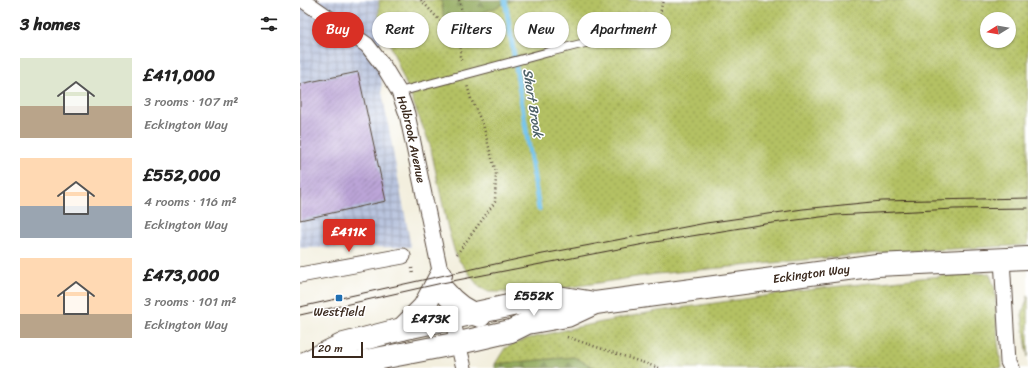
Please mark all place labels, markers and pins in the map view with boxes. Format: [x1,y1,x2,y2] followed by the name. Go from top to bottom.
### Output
[321,219,377,253] pin: £411K
[506,283,562,317] pin: £552K
[334,293,344,303] marker: Westfield
[314,301,366,323] place label: Westfield
[403,306,459,340] pin: £473K

